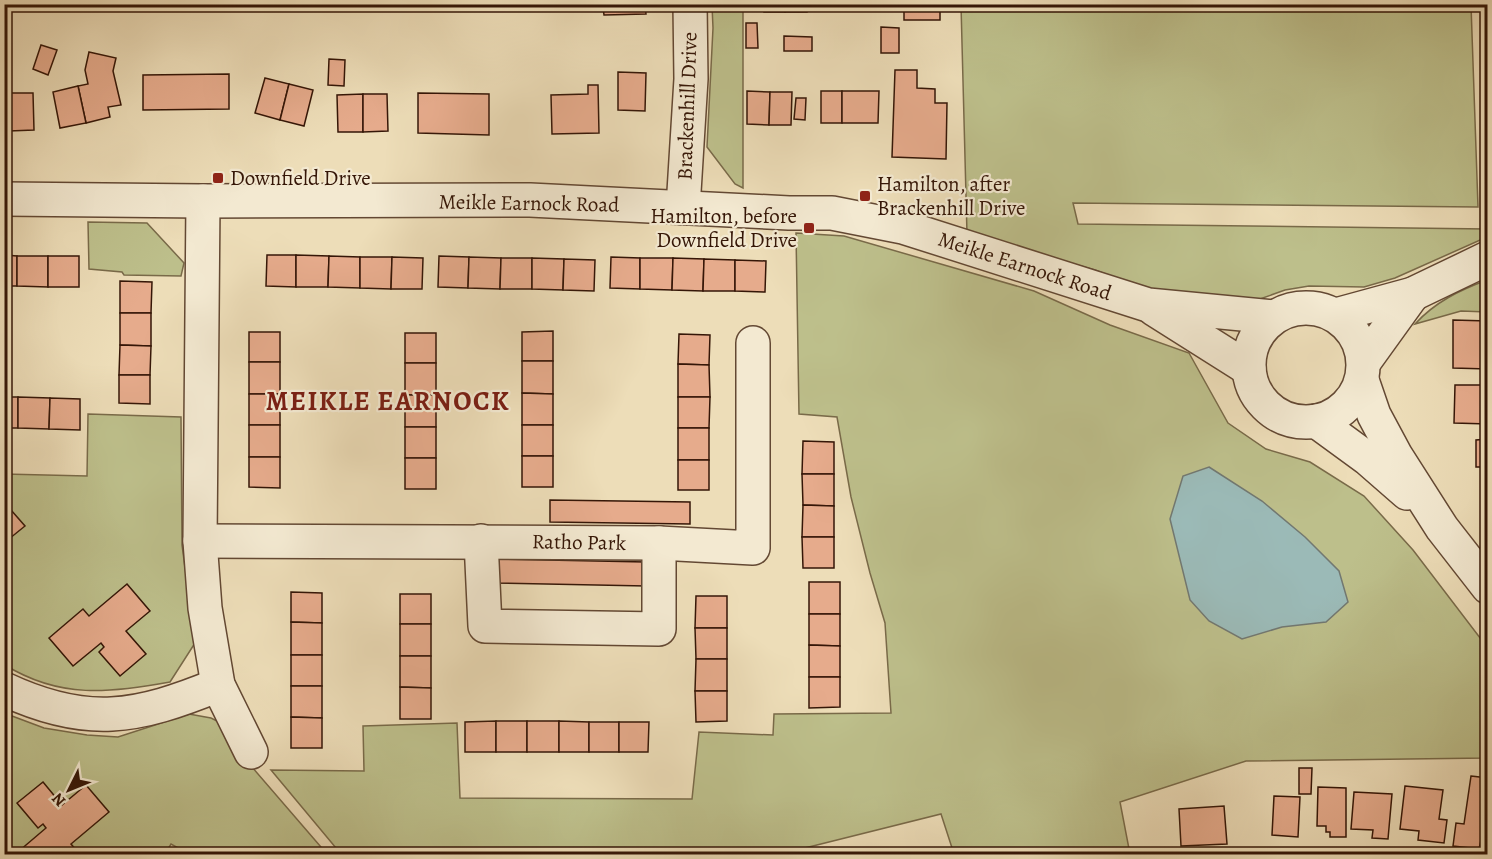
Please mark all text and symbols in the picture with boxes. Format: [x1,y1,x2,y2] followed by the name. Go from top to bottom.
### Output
[670,31,704,181] street label: Brackenhill Drive
[230,164,371,192] place label: Downfield Drive
[877,170,1025,222] place label: Hamilton, after Brackenhill Drive
[211,171,225,185] marker: Downfield Drive
[438,187,620,219] street label: Meikle Earnock Road
[858,189,872,203] marker: Hamilton, after Brackenhill Drive
[650,202,797,254] place label: Hamilton, before Downfield Drive
[802,221,816,235] marker: Hamilton, before Downfield Drive
[935,225,1116,307] street label: Meikle Earnock Road
[266,383,510,419] district label: MEIKLE EARNOCK
[532,527,627,557] street label: Ratho Park
[39,760,99,820] north arrow
[47,788,71,811] text: N

